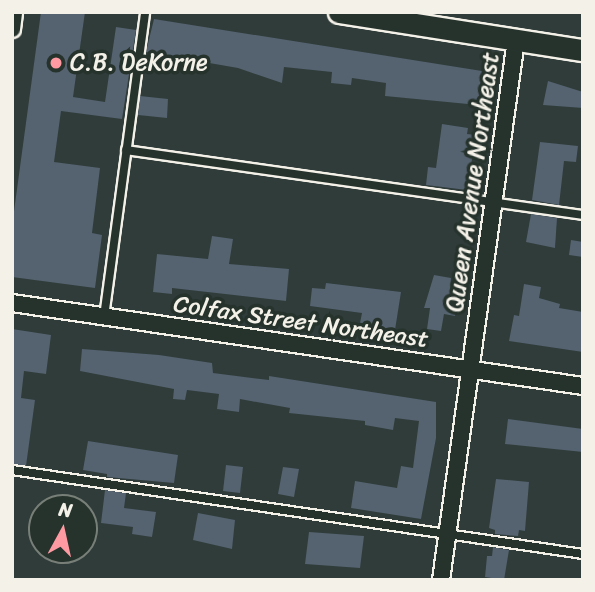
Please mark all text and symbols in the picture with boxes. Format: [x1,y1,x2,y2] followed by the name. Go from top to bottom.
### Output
[70,49,207,77] place label: C.B. DeKorne
[441,50,505,314] street label: Queen Avenue Northeast
[48,55,64,71] marker: C.B. DeKorne
[171,290,431,354] street label: Colfax Street Northeast
[57,492,75,527] text: N
[28,494,98,564] north arrow

